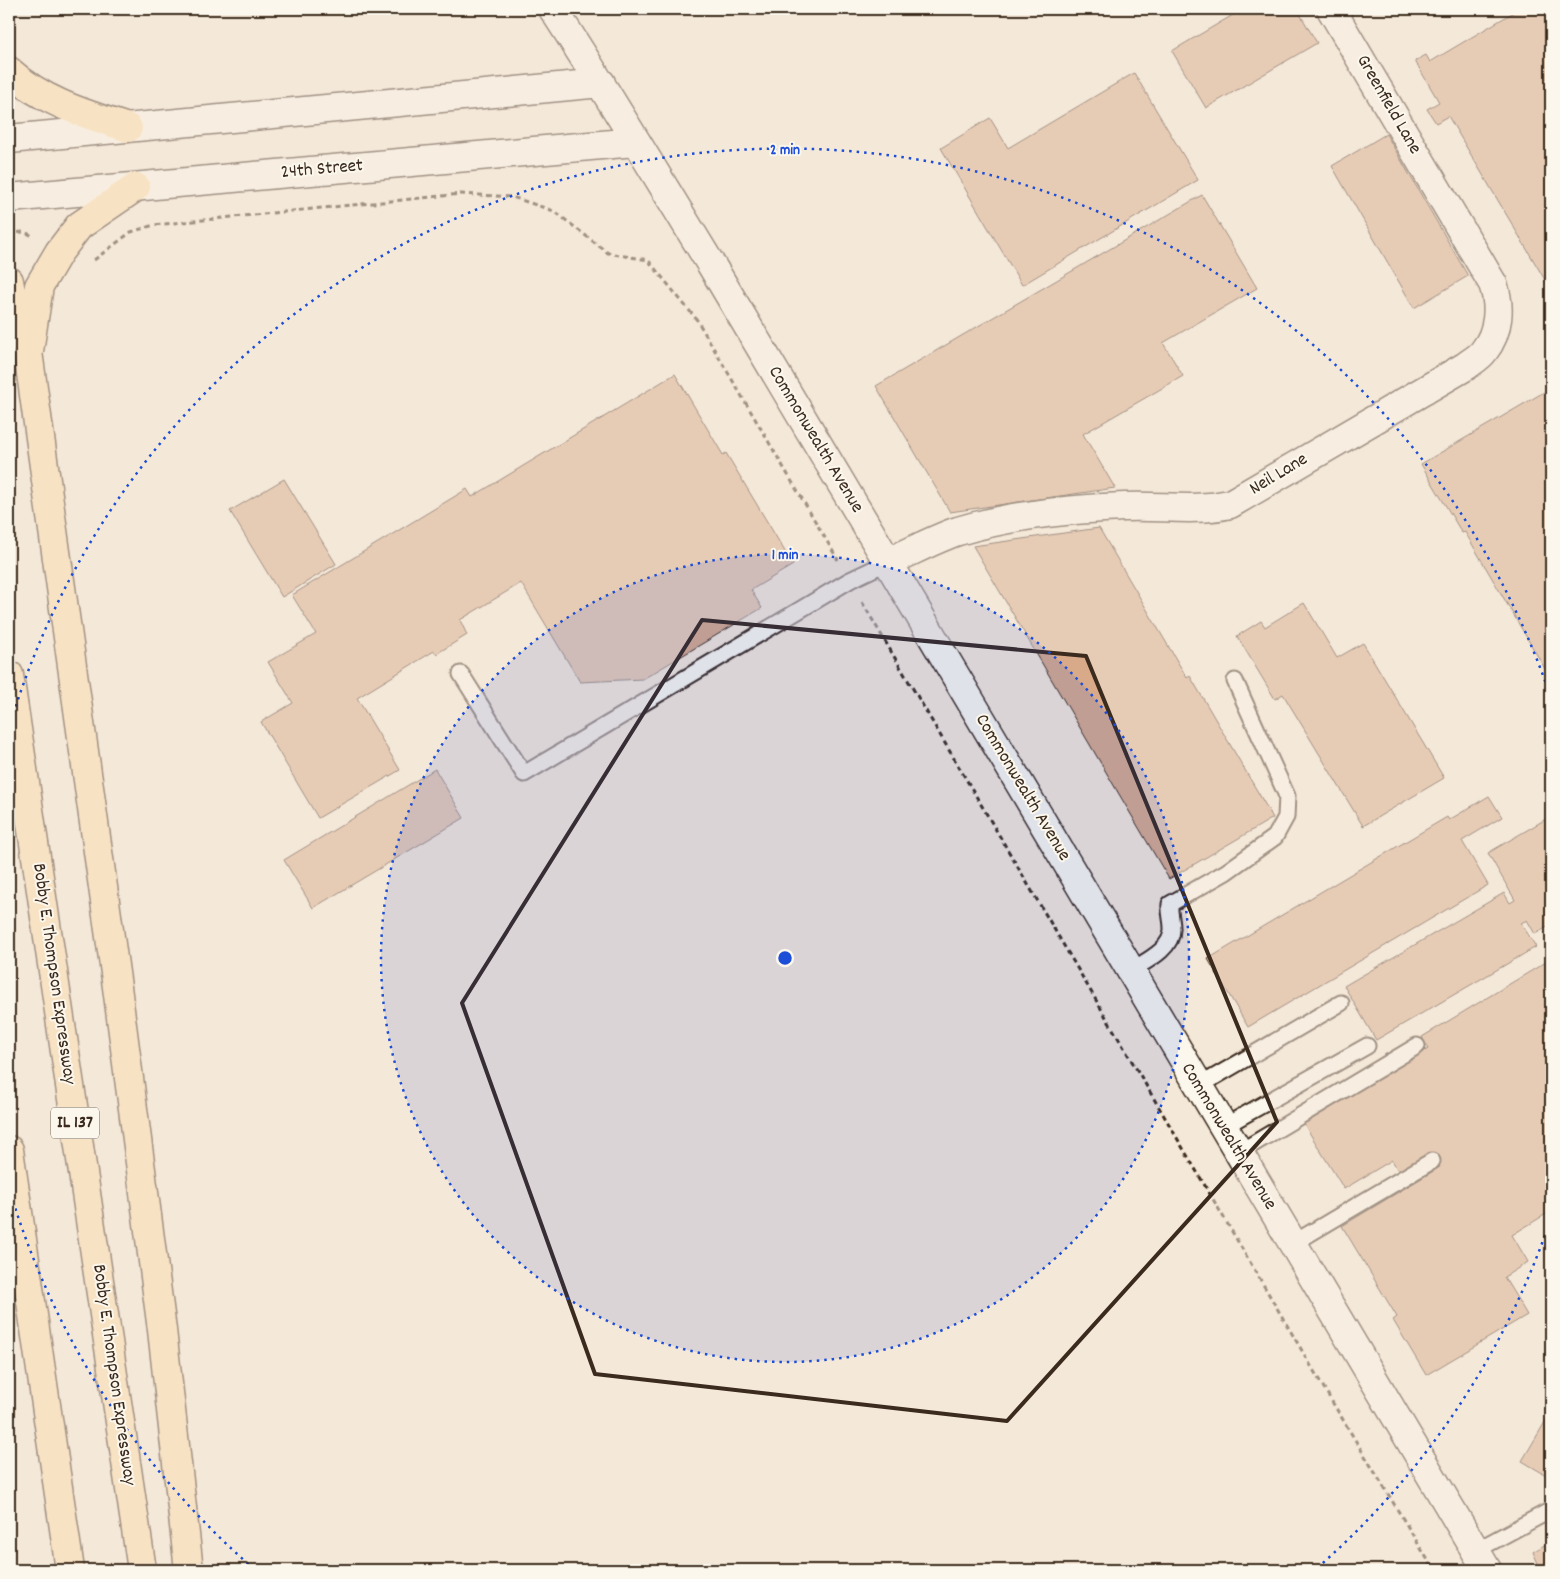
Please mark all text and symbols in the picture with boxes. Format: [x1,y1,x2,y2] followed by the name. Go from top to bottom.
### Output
[1349,50,1427,160] street label: Greenfield Lane
[770,140,800,162] text: 2 min
[280,153,364,187] street label: 24th Street
[760,361,870,519] street label: Commonwealth Avenue
[1245,447,1313,503] street label: Neil Lane
[772,545,798,567] text: 1 min
[967,709,1077,867] street label: Commonwealth Avenue
[24,862,82,1087] street label: Bobby E. Thompson Expressway
[776,949,794,967] centre of rings
[1173,1058,1283,1216] street label: Commonwealth Avenue
[51,1108,99,1138] road number: IL 137
[84,1263,142,1488] street label: Bobby E. Thompson Expressway

